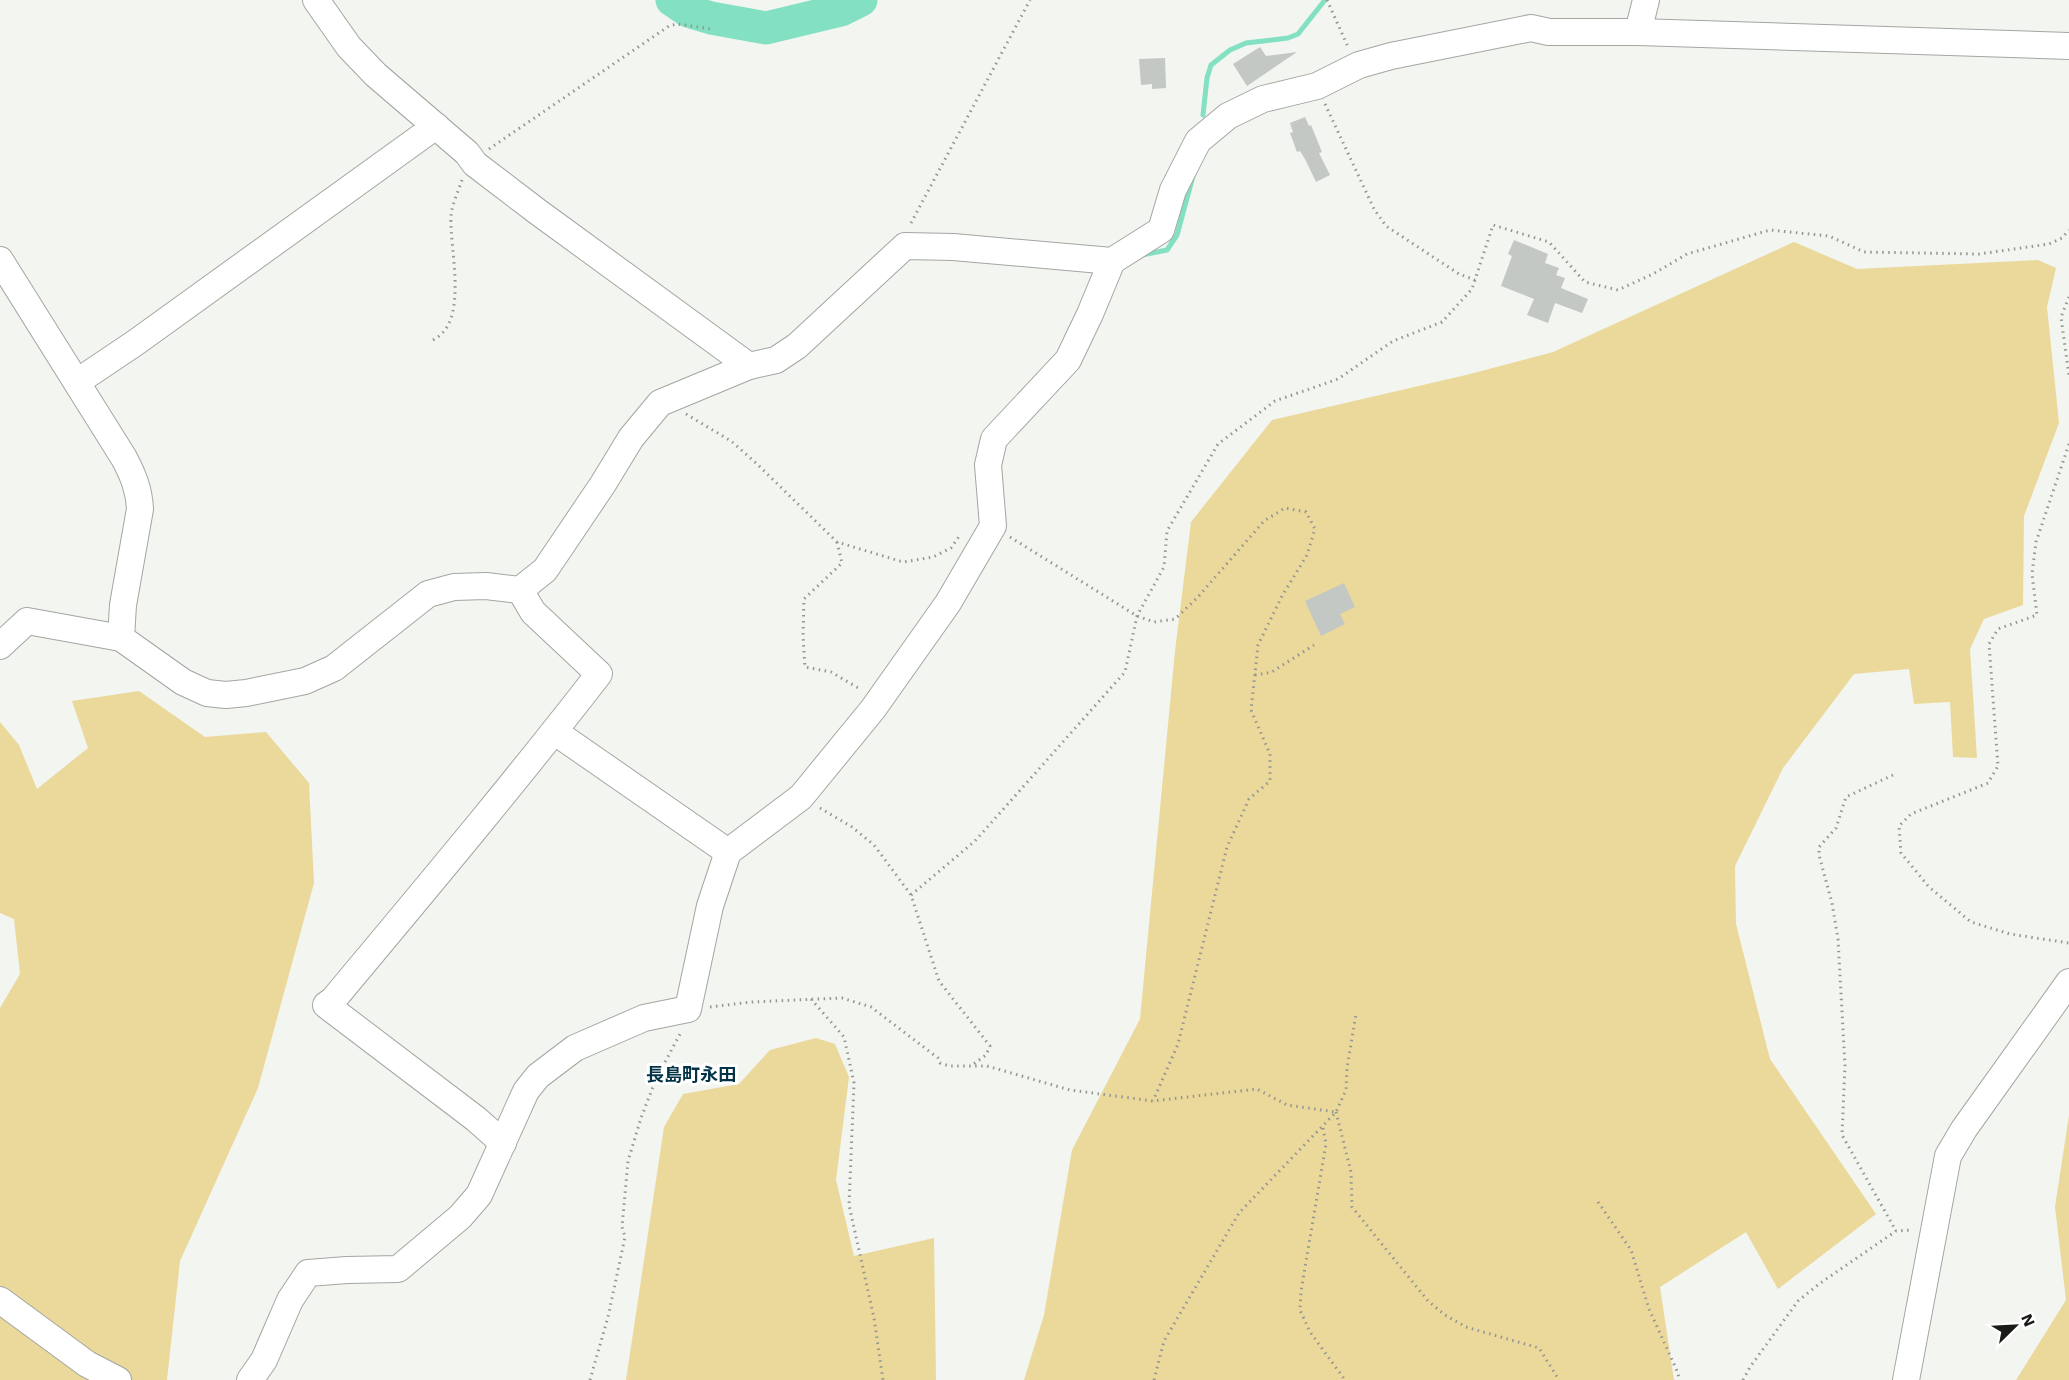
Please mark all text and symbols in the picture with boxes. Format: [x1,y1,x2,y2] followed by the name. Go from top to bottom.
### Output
[646,1064,736,1085] district label: 長島町永田
[1985,1296,2045,1356] north arrow
[2017,1311,2039,1329] text: N

